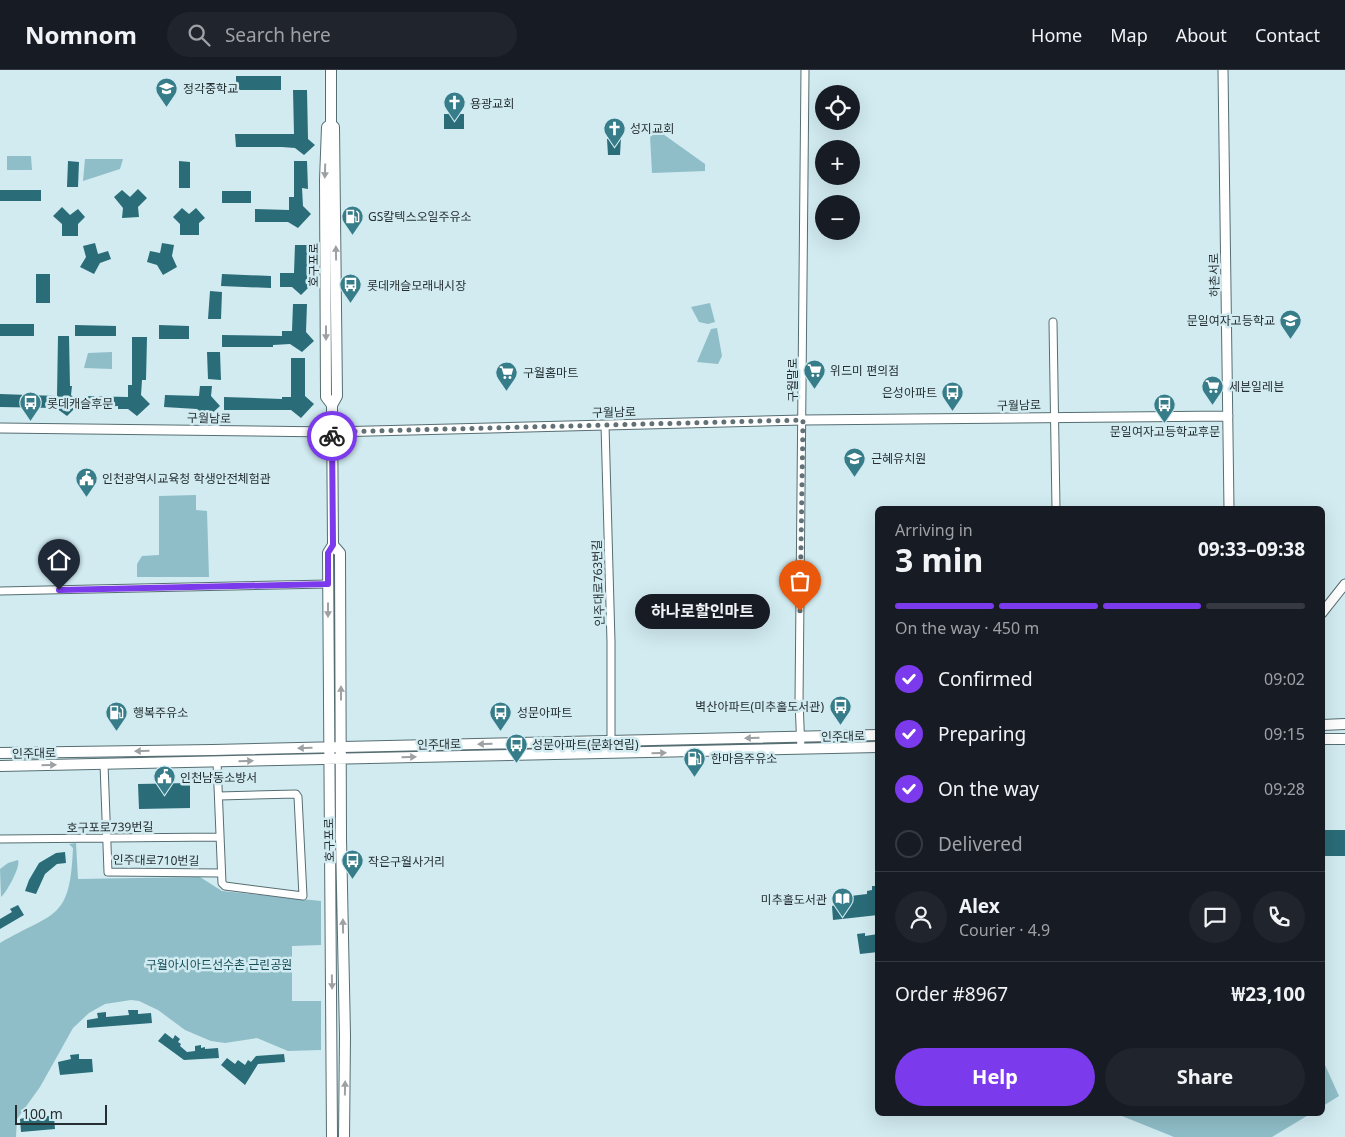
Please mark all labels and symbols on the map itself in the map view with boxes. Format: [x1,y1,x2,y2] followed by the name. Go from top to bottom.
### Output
[155,76,179,107] school or university icon: 정각중학교
[183,80,238,97] place label: 정각중학교
[442,91,466,122] church icon: 용광교회
[470,95,514,112] place label: 용광교회
[602,116,626,147] church icon: 성지교회
[630,120,674,137] place label: 성지교회
[321,163,329,179] one-way arrow
[340,204,364,235] fuel station icon: GS칼텍스오일주유소
[368,208,472,225] place label: GS칼텍스오일주유소
[305,243,322,287] street label: 호구포로
[332,245,340,261] one-way arrow
[1205,253,1223,297] street label: 하촌서로
[339,273,363,304] bus stop icon: 롯데캐슬모래내시장
[367,277,466,294] place label: 롯데캐슬모래내시장
[1279,308,1303,339] school or university icon: 문일여자고등학교
[1187,312,1275,329] place label: 문일여자고등학교
[322,325,330,341] one-way arrow
[784,358,801,402] street label: 구월말로
[802,358,826,389] supermarket icon: 위드미 편의점
[495,360,519,391] supermarket icon: 구월홈마트
[830,362,899,379] place label: 위드미 편의점
[523,364,578,381] place label: 구월홈마트
[1201,374,1225,405] supermarket icon: 세븐일레븐
[1229,378,1284,395] place label: 세븐일레븐
[941,380,965,411] bus stop icon: 은성아파트
[882,384,937,401] place label: 은성아파트
[19,391,43,422] bus stop icon: 롯데캐슬후문
[1153,392,1177,423] bus stop icon: 문일여자고등학교후문
[47,395,113,412] place label: 롯데캐슬후문
[997,396,1041,414] street label: 구월남로
[592,403,636,421] street label: 구월남로
[187,409,231,427] street label: 구월남로
[307,411,357,461] courier
[1110,423,1220,440] place label: 문일여자고등학교후문
[843,446,867,477] school or university icon: 근혜유치원
[871,450,926,467] place label: 근혜유치원
[74,466,98,497] public building icon: 인천광역시교육청 학생안전체험관
[102,470,271,487] place label: 인천광역시교육청 학생안전체험관
[38,539,80,590] pin
[588,539,608,627] street label: 인주대로763번길
[779,560,821,611] pin
[635,594,770,628] callout: 하나로할인마트
[324,602,332,618] one-way arrow
[337,685,345,701] one-way arrow
[828,694,852,725] bus stop icon: 벽산아파트(미추홀도서관)
[695,698,824,715] place label: 벽산아파트(미추홀도서관)
[105,700,129,731] fuel station icon: 행복주유소
[489,700,513,731] bus stop icon: 성문아파트
[133,704,188,721] place label: 행복주유소
[517,704,572,721] place label: 성문아파트
[821,727,865,745] street label: 인주대로
[504,732,528,763] bus stop icon: 성문아파트(문화연립)
[744,734,760,742] one-way arrow
[417,735,461,753] street label: 인주대로
[532,736,639,753] place label: 성문아파트(문화연립)
[476,740,492,748] one-way arrow
[12,744,56,762] street label: 인주대로
[296,744,312,752] one-way arrow
[683,746,707,777] fuel station icon: 한마음주유소
[134,747,150,755] one-way arrow
[651,748,667,756] one-way arrow
[711,750,777,767] place label: 한마음주유소
[401,753,417,761] one-way arrow
[238,756,254,764] one-way arrow
[41,761,57,769] one-way arrow
[152,765,176,796] public building icon: 인천남동소방서
[180,769,257,786] place label: 인천남동소방서
[66,818,154,836] street label: 호구포로739번길
[320,818,338,862] street label: 호구포로
[340,849,364,880] bus stop icon: 작은구월사거리
[112,851,200,869] street label: 인주대로710번길
[368,853,445,870] place label: 작은구월사거리
[831,887,855,918] library icon: 미추홀도서관
[761,891,827,908] place label: 미추홀도서관
[339,918,347,934] one-way arrow
[146,956,292,973] park label: 구월아시아드선수촌 근린공원
[328,974,336,990] one-way arrow
[341,1080,349,1096] one-way arrow
[15,1102,108,1125] scale bar

